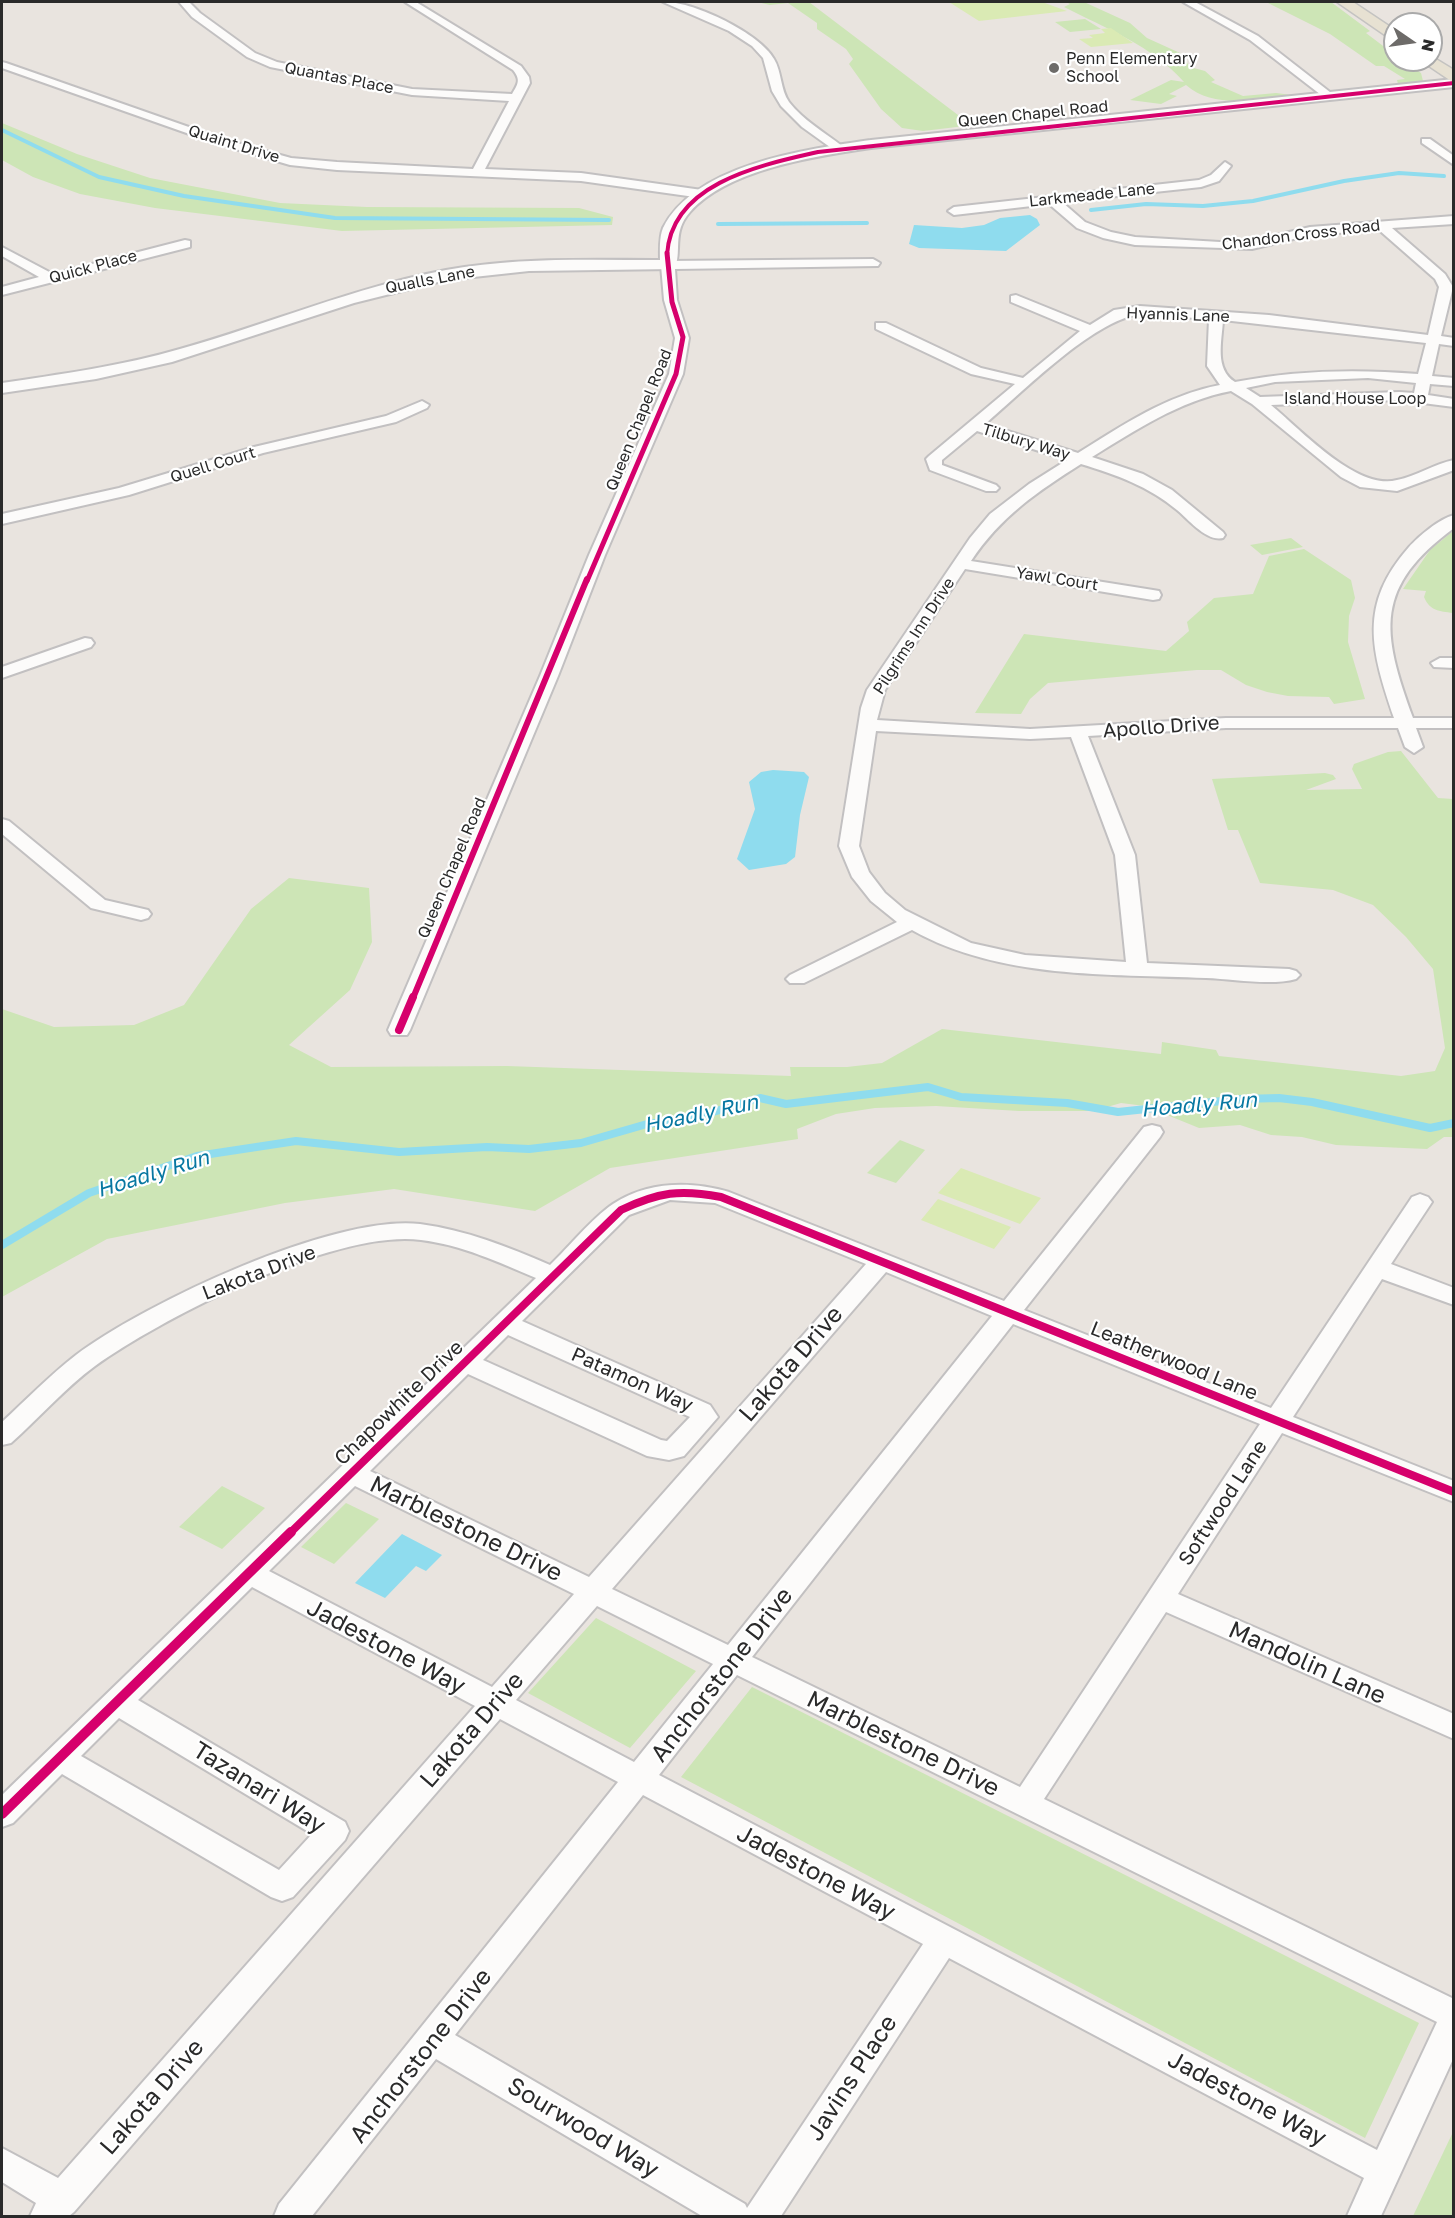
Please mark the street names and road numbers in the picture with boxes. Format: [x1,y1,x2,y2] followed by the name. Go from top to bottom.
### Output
[283,58,395,98] street label: Quantas Place
[957,97,1109,131] street label: Queen Chapel Road
[186,121,282,167] street label: Quaint Drive
[1028,179,1156,211] street label: Larkmeade Lane
[1221,216,1381,254] street label: Chandon Cross Road
[47,246,139,288] street label: Quick Place
[384,262,476,298] street label: Qualls Lane
[1126,304,1230,326] street label: Hyannis Lane
[602,346,676,494] street label: Queen Chapel Road
[1284,389,1426,409] street label: Island House Loop
[980,420,1072,464] street label: Tilbury Way
[168,443,258,487] street label: Quell Court
[1014,563,1100,595] street label: Yawl Court
[869,574,959,698] street label: Pilgrims Inn Drive
[1102,711,1220,743] street label: Apollo Drive
[414,795,490,941] street label: Queen Chapel Road
[199,1240,319,1306] street label: Lakota Drive
[733,1300,849,1428] street label: Lakota Drive
[1087,1317,1261,1405] street label: Leatherwood Lane
[330,1336,468,1470] street label: Chapowhite Drive
[567,1342,697,1418] street label: Patamon Way
[1174,1436,1272,1570] street label: Softwood Lane
[365,1470,567,1588] street label: Marblestone Drive
[645,1582,799,1768] street label: Anchorstone Drive
[302,1593,470,1701] street label: Jadestone Way
[1224,1615,1390,1711] street label: Mandolin Lane
[414,1666,530,1794] street label: Lakota Drive
[802,1685,1004,1803] street label: Marblestone Drive
[187,1736,331,1840] street label: Tazanari Way
[732,1819,900,1927] street label: Jadestone Way
[344,1963,498,2149] street label: Anchorstone Drive
[801,2010,903,2146] street label: Javins Place
[94,2033,210,2161] street label: Lakota Drive
[1163,2045,1331,2153] street label: Jadestone Way
[502,2071,664,2185] street label: Sourwood Way

